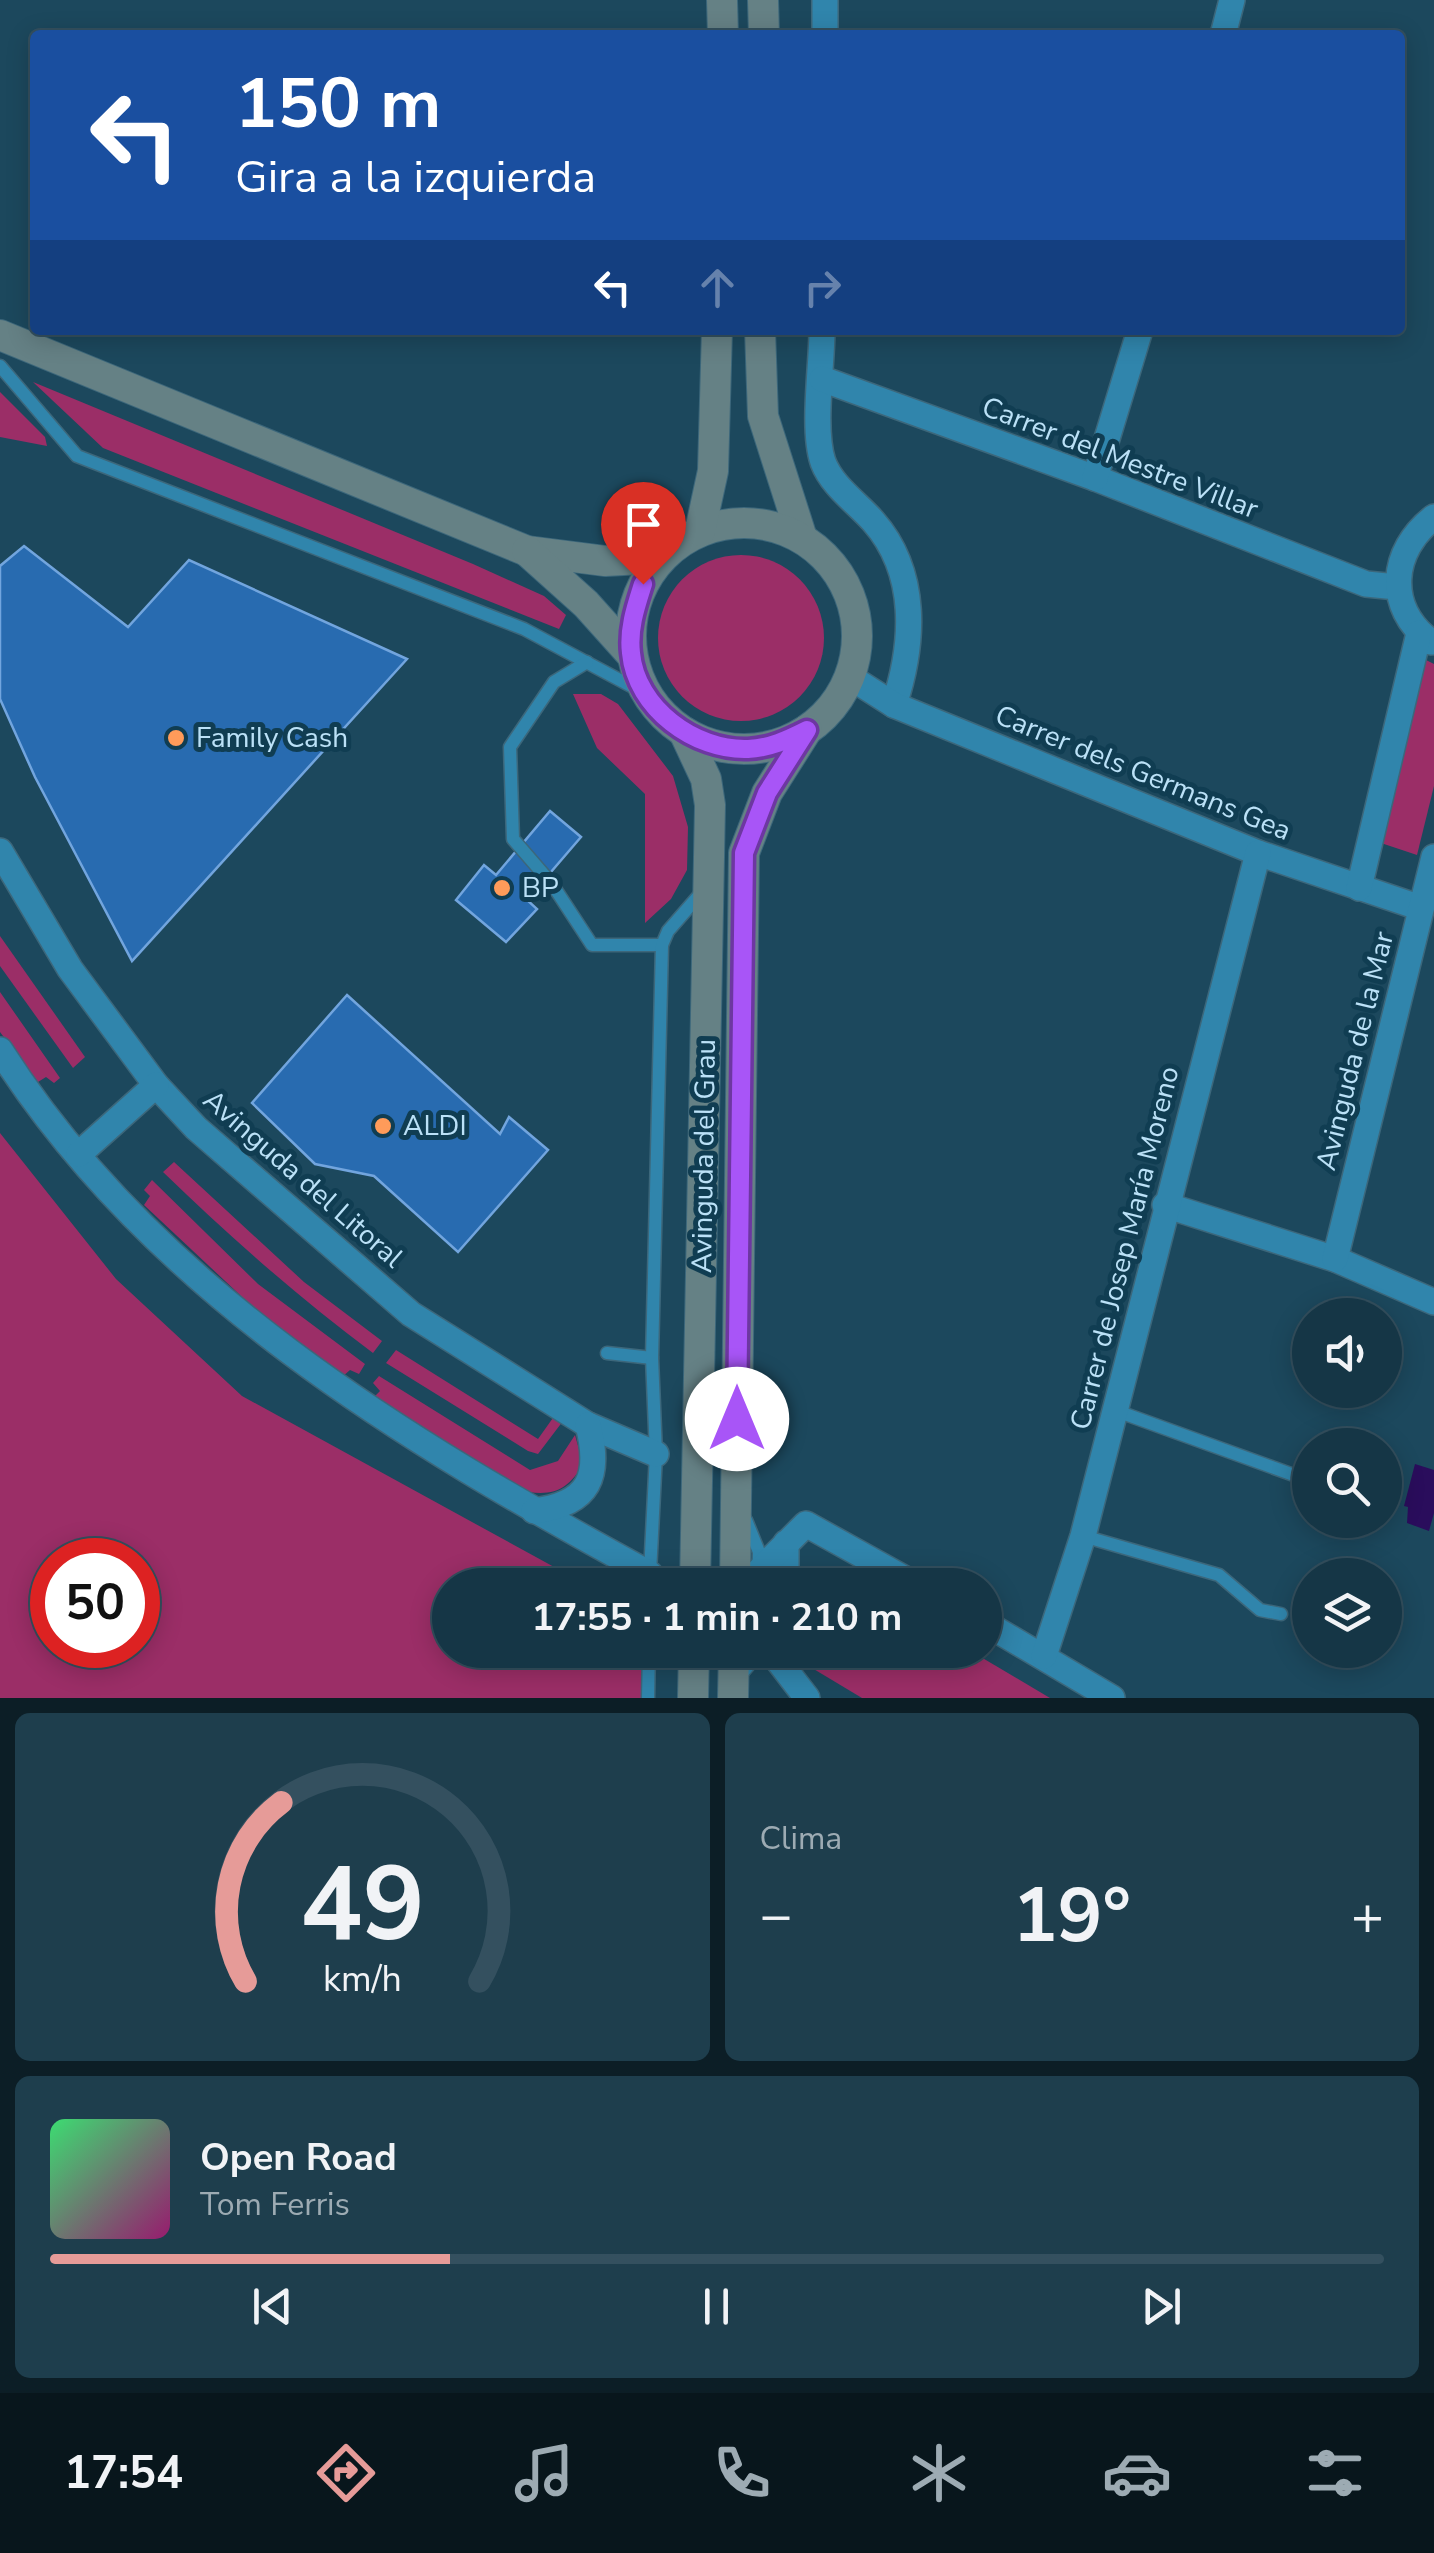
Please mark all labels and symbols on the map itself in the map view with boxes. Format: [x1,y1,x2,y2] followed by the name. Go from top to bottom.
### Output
[976,388,1264,528] street label: Carrer del Mestre Villar
[601,482,686,585] pin
[989,696,1297,850] street label: Carrer dels Germans Gea
[196,719,348,757] place label: Family Cash
[165,727,187,749] marker: Family Cash
[522,869,559,907] place label: BP
[491,877,513,899] marker: BP
[1307,928,1403,1174] street label: Avinguda de la Mar
[683,1038,725,1274] street label: Avinguda del Grau
[1061,1062,1189,1434] street label: Carrer de Josep María Moreno
[195,1081,412,1277] street label: Avinguda del Litoral
[403,1107,467,1145] place label: ALDI
[372,1115,394,1137] marker: ALDI
[685,1367,789,1471] position arrow
[30,1538,160,1668] speed limit sign: 50

